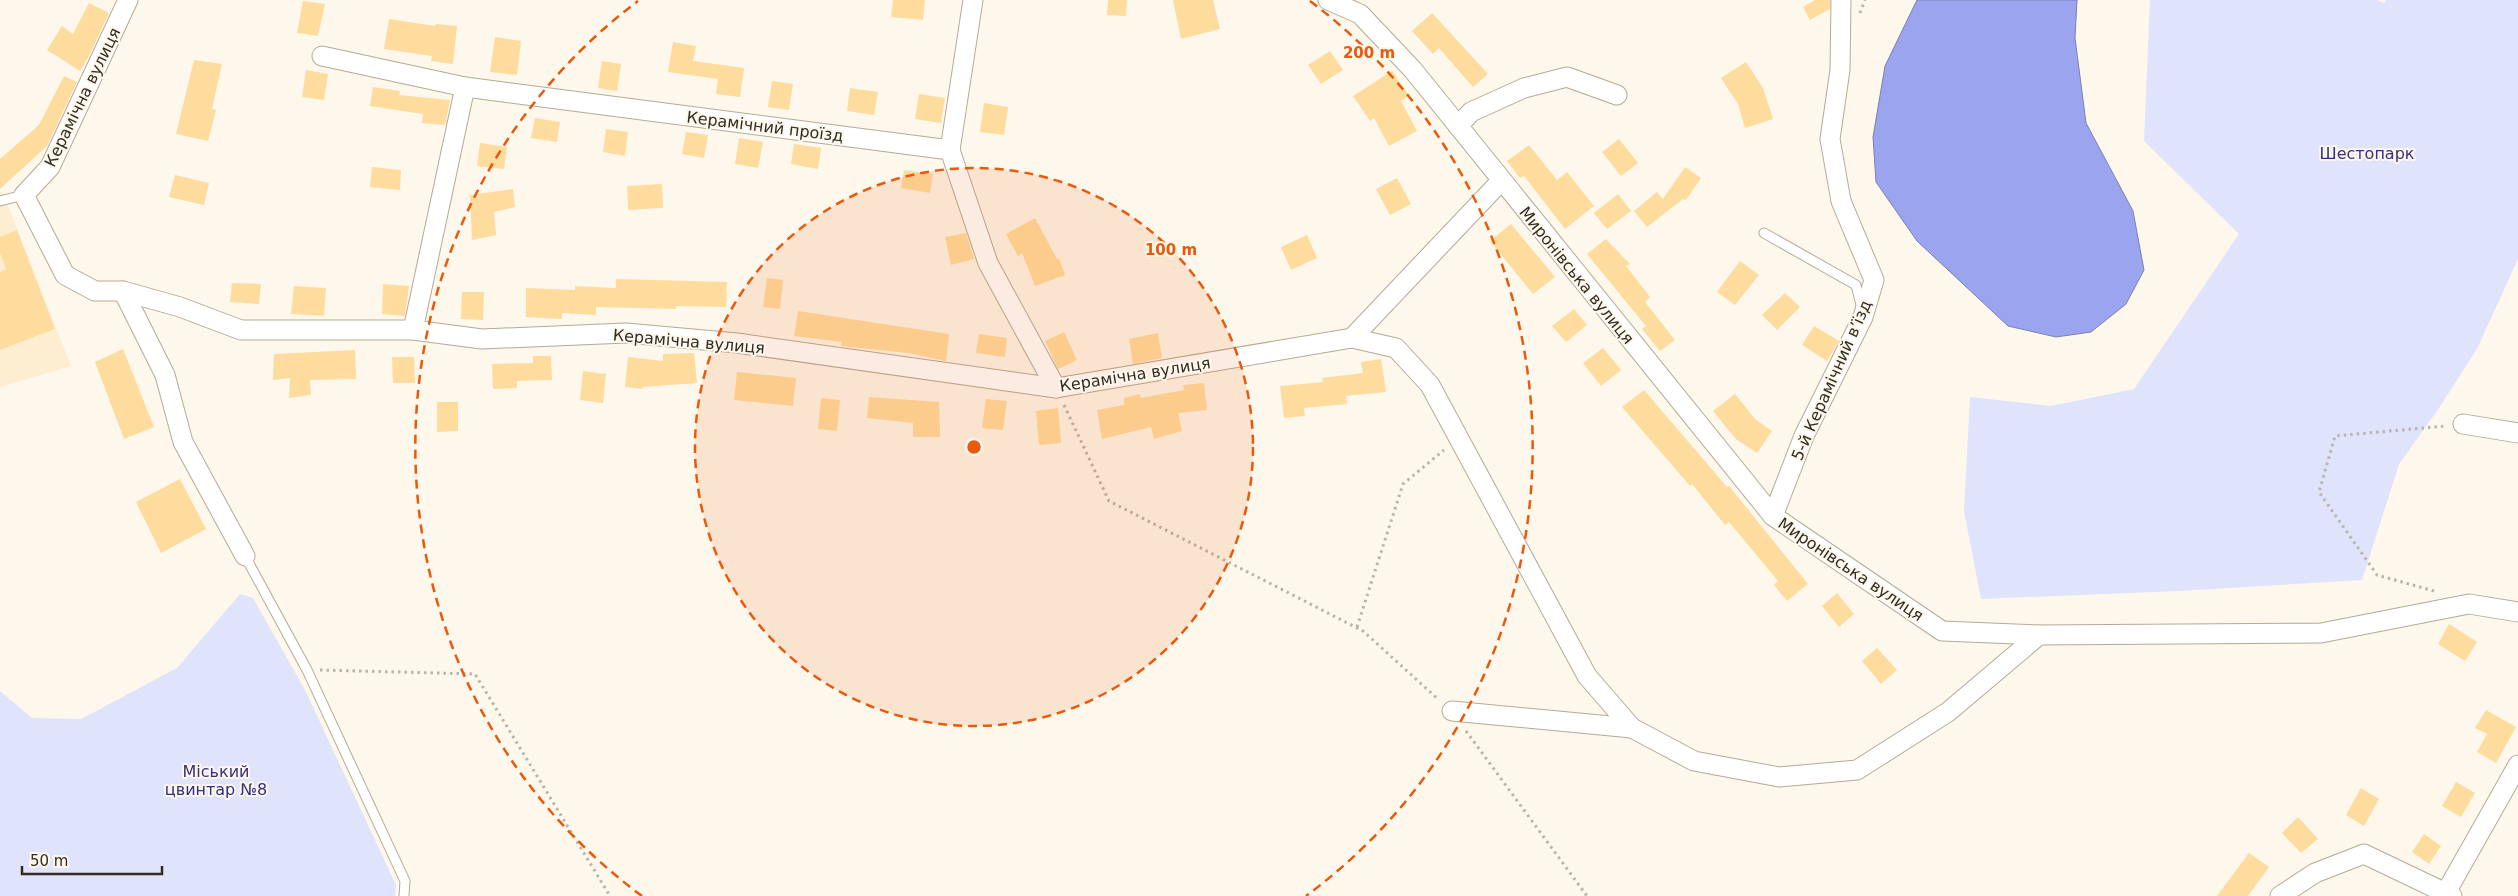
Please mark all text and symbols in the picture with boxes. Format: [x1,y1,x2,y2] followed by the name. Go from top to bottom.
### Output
[40,25,124,170] street label: Керамічна вулиця
[1343,44,1395,62] text: 200 m
[685,107,844,146] street label: Керамічний проїзд
[2320,144,2415,163] park label: Шестопарк
[1515,203,1638,348] street label: Миронівська вулиця
[1145,241,1197,259] text: 100 m
[1788,297,1875,463] street label: 5-й Керамічний в’їзд
[612,325,766,358] street label: Керамічна вулиця
[1058,353,1212,396] street label: Керамічна вулиця
[965,438,983,456] centre of rings
[1774,514,1927,625] street label: Миронівська вулиця
[165,762,267,799] park label: Міський цвинтар №8
[22,844,162,876] scale bar
[30,852,68,870] text: 50 m

